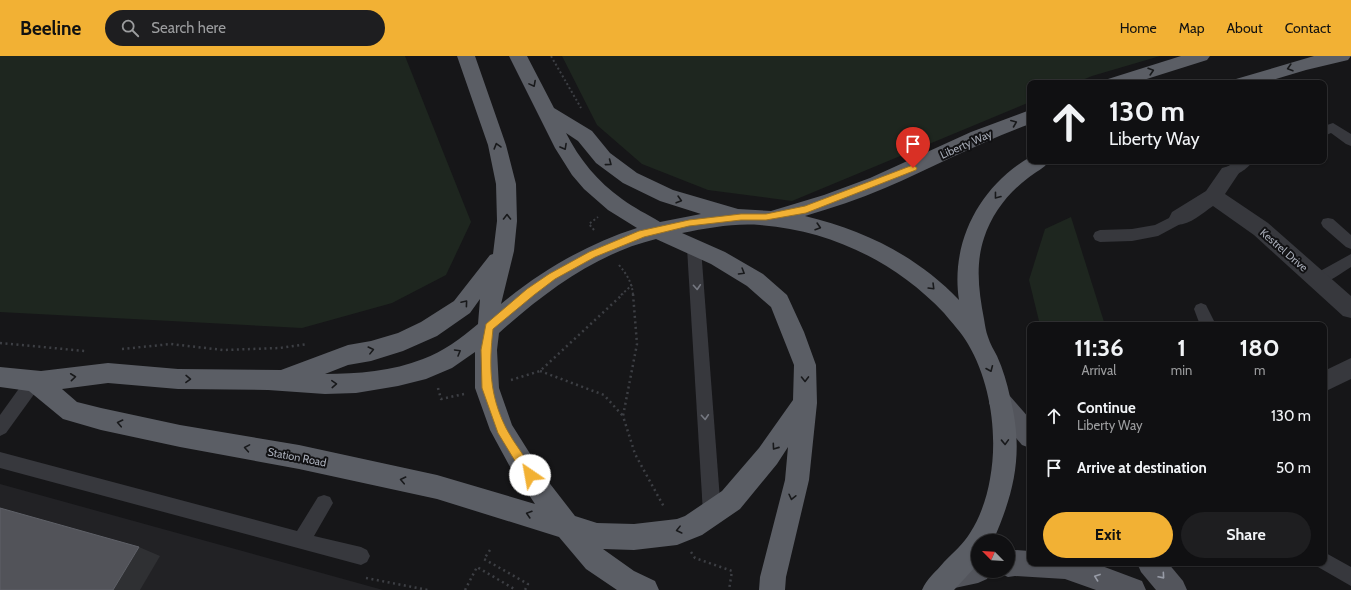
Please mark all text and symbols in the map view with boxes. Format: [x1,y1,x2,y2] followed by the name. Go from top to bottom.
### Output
[105,10,385,46] search box
[20,17,81,40] text: Beeline
[119,17,141,39] icon: search
[151,19,226,37] text: Search here
[1120,19,1157,37] text: Home
[1179,19,1204,37] text: Map
[1226,19,1263,37] text: About
[1285,19,1331,37] text: Contact
[1287,63,1294,72] one-way arrow
[1148,67,1155,76] one-way arrow
[528,80,535,87] one-way arrow
[1109,94,1185,128] text: 130 m
[1043,96,1095,148] icon: ahead
[1009,120,1017,128] one-way arrow
[938,126,995,162] street label: Liberty Way
[896,127,930,168] pin
[1109,128,1200,150] text: Liberty Way
[902,133,924,155] icon: arrive
[493,142,502,149] one-way arrow
[559,143,567,150] one-way arrow
[605,158,612,166] one-way arrow
[995,191,1002,198] one-way arrow
[676,195,683,203] one-way arrow
[503,214,511,220] one-way arrow
[815,222,822,231] one-way arrow
[1257,226,1311,275] street label: Kestrel Drive
[738,268,745,275] one-way arrow
[928,282,935,290] one-way arrow
[692,284,701,290] one-way arrow
[460,300,467,308] one-way arrow
[1074,333,1124,362] text: 11:36
[1177,333,1186,362] text: 1
[1239,333,1280,362] text: 180
[368,347,374,355] one-way arrow
[453,349,461,356] one-way arrow
[1082,362,1116,378] text: Arrival
[1171,362,1192,378] text: min
[1254,362,1265,378] text: m
[986,365,994,372] one-way arrow
[70,373,76,382] one-way arrow
[185,375,191,383] one-way arrow
[801,376,809,382] one-way arrow
[331,380,337,388] one-way arrow
[1077,399,1136,417] text: Continue
[1043,405,1065,427] icon: ahead
[1271,407,1311,425] text: 130 m
[701,414,710,420] one-way arrow
[1077,417,1142,433] text: Liberty Way
[117,419,123,427] one-way arrow
[1001,439,1009,445] one-way arrow
[773,442,780,449] one-way arrow
[244,444,250,453] one-way arrow
[266,444,328,470] street label: Station Road
[509,454,551,496] position arrow
[1043,457,1065,479] icon: arrive
[1077,459,1207,477] text: Arrive at destination
[1276,459,1311,477] text: 50 m
[400,476,407,484] one-way arrow
[789,494,797,501] one-way arrow
[525,510,532,519] one-way arrow
[1043,512,1173,558] button: Exit
[1181,512,1311,558] button: Share
[676,526,682,534] one-way arrow
[971,534,1015,578] north arrow
[971,534,1015,578] map controls
[1157,572,1164,579] one-way arrow
[1093,573,1100,582] one-way arrow

